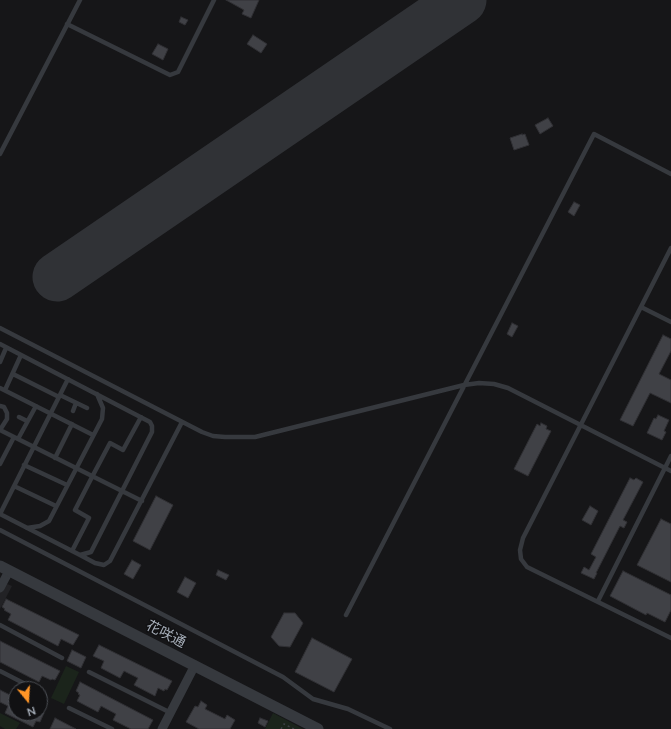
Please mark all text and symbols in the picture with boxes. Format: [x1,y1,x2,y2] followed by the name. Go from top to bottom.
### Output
[143,617,189,651] street label: 花咲通
[8,681,48,721] north arrow
[26,704,38,719] text: N

